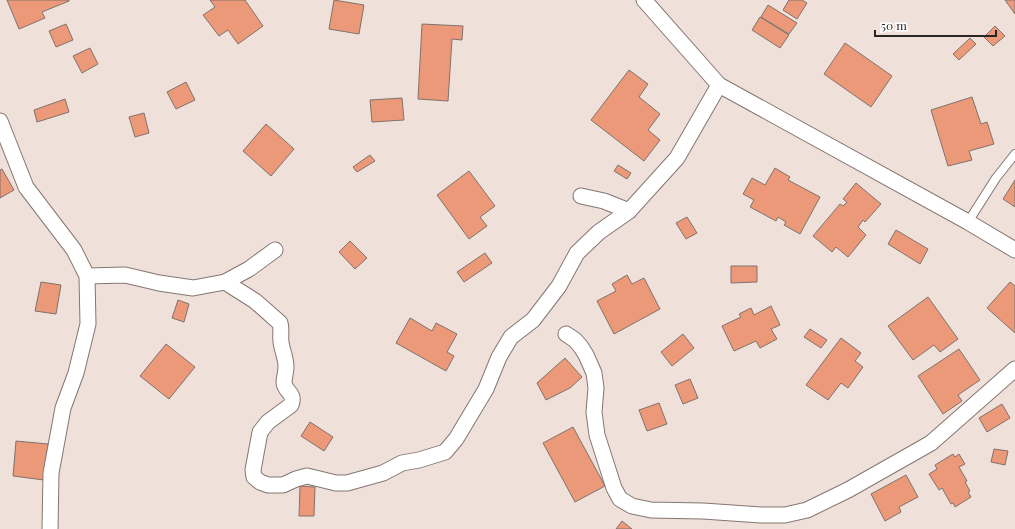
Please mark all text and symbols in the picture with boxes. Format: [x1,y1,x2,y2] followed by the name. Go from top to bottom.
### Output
[875,12,996,38] scale bar
[881,17,907,33] text: 50 m

